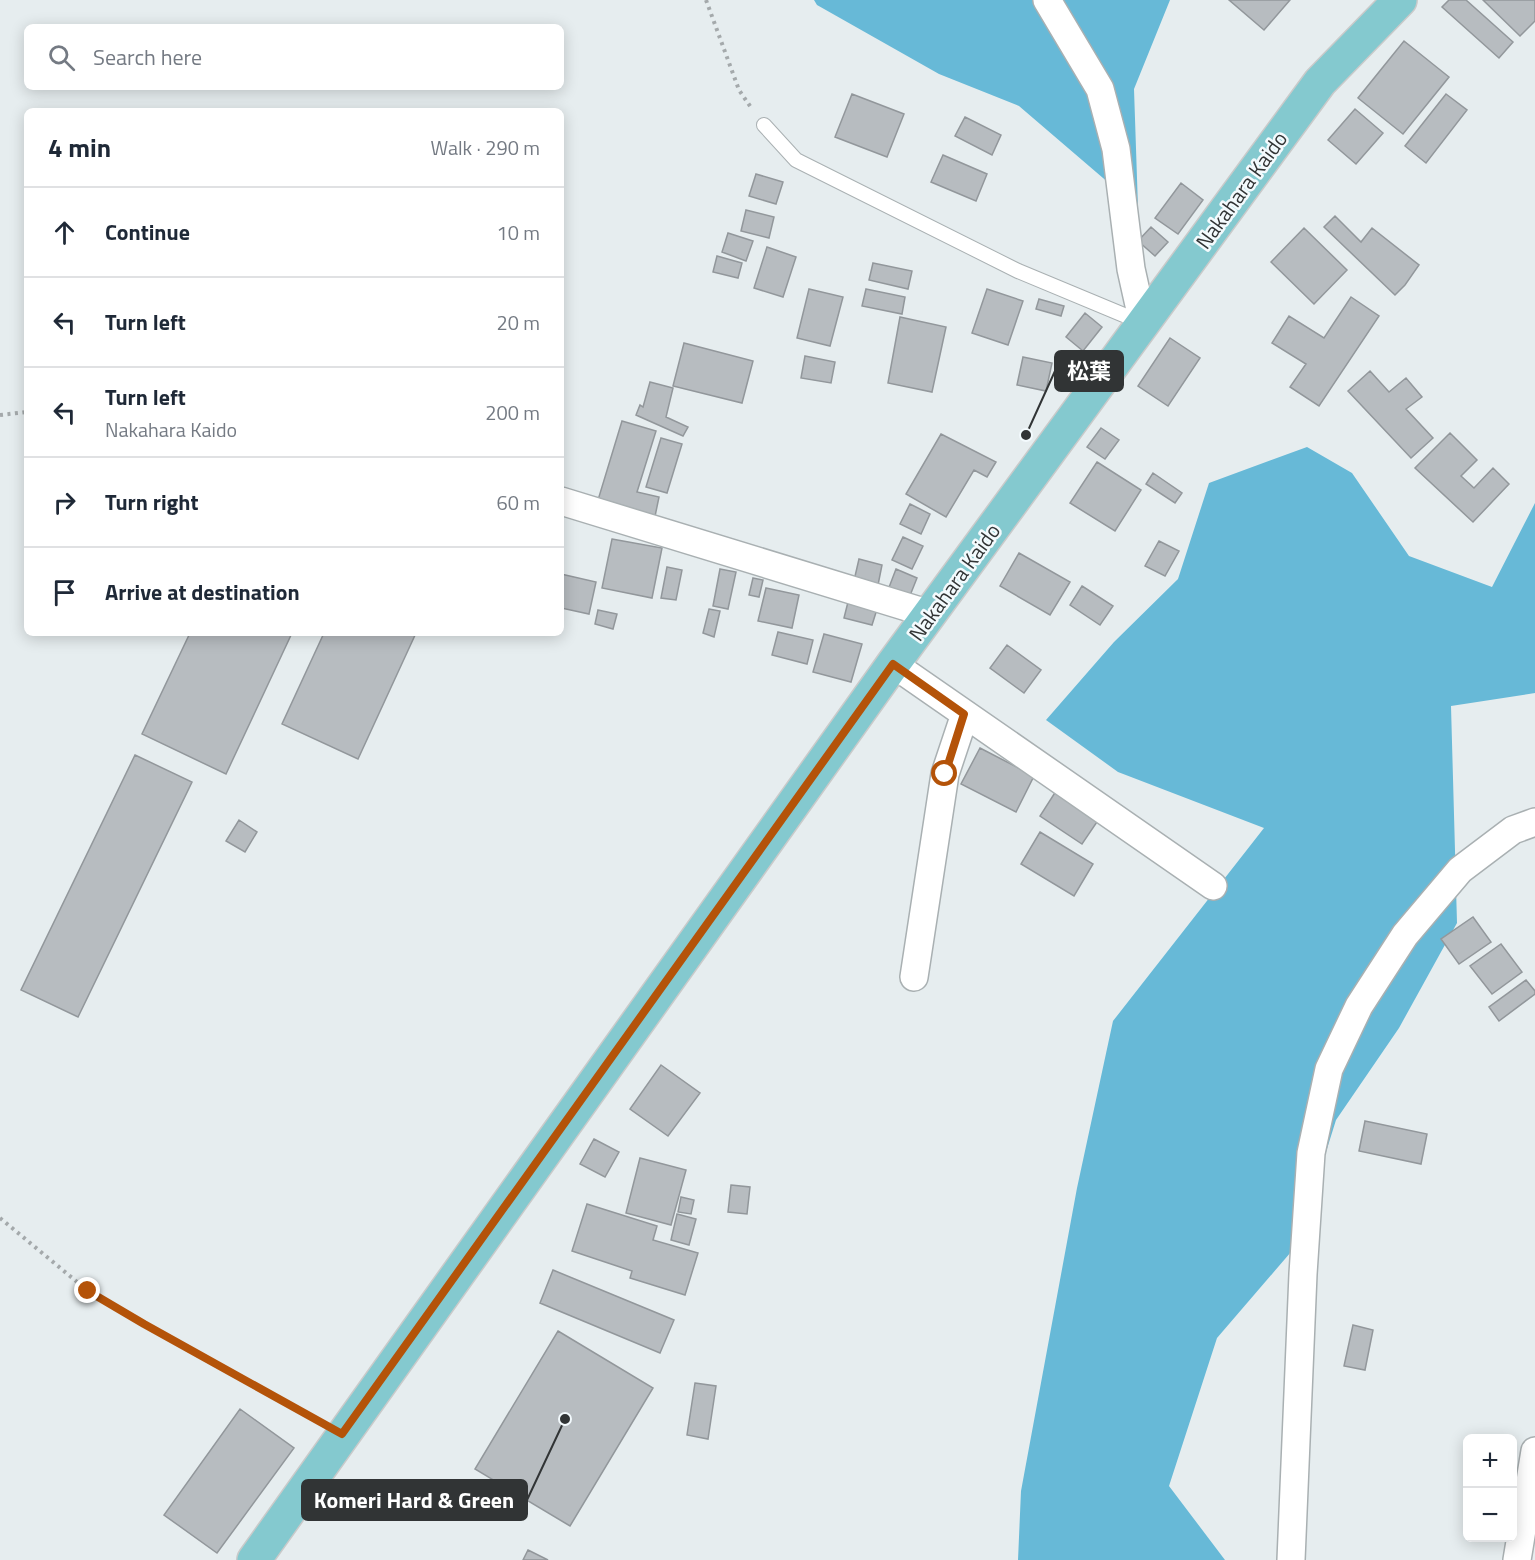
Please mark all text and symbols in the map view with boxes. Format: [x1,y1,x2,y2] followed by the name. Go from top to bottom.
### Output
[24,24,564,90] search box
[93,40,202,74] text: Search here
[45,41,78,74] icon: search
[1187,124,1295,256] street label: Nakahara Kaido
[48,128,111,167] text: 4 min
[431,132,540,163] text: Walk · 290 m
[105,215,190,249] text: Continue
[48,216,81,249] icon: ahead
[496,217,540,248] text: 10 m
[105,305,186,339] text: Turn left
[48,306,81,339] icon: left
[496,307,540,338] text: 20 m
[1055,351,1123,391] callout: 松葉
[1067,354,1111,388] text: 松葉
[105,380,186,414] text: Turn left
[48,396,81,429] icon: left
[485,397,540,428] text: 200 m
[105,414,237,445] text: Nakahara Kaido
[105,485,199,519] text: Turn right
[48,486,81,519] icon: right
[496,487,540,518] text: 60 m
[900,516,1008,648] street label: Nakahara Kaido
[105,575,300,609] text: Arrive at destination
[48,576,81,609] icon: arrive
[931,760,957,786] route start
[74,1277,100,1303] route end
[1463,1434,1517,1542] map controls
[1463,1434,1517,1488] button: +
[302,1480,527,1520] callout: Komeri Hard & Green
[314,1483,514,1517] text: Komeri Hard & Green
[1463,1488,1517,1542] button: −

